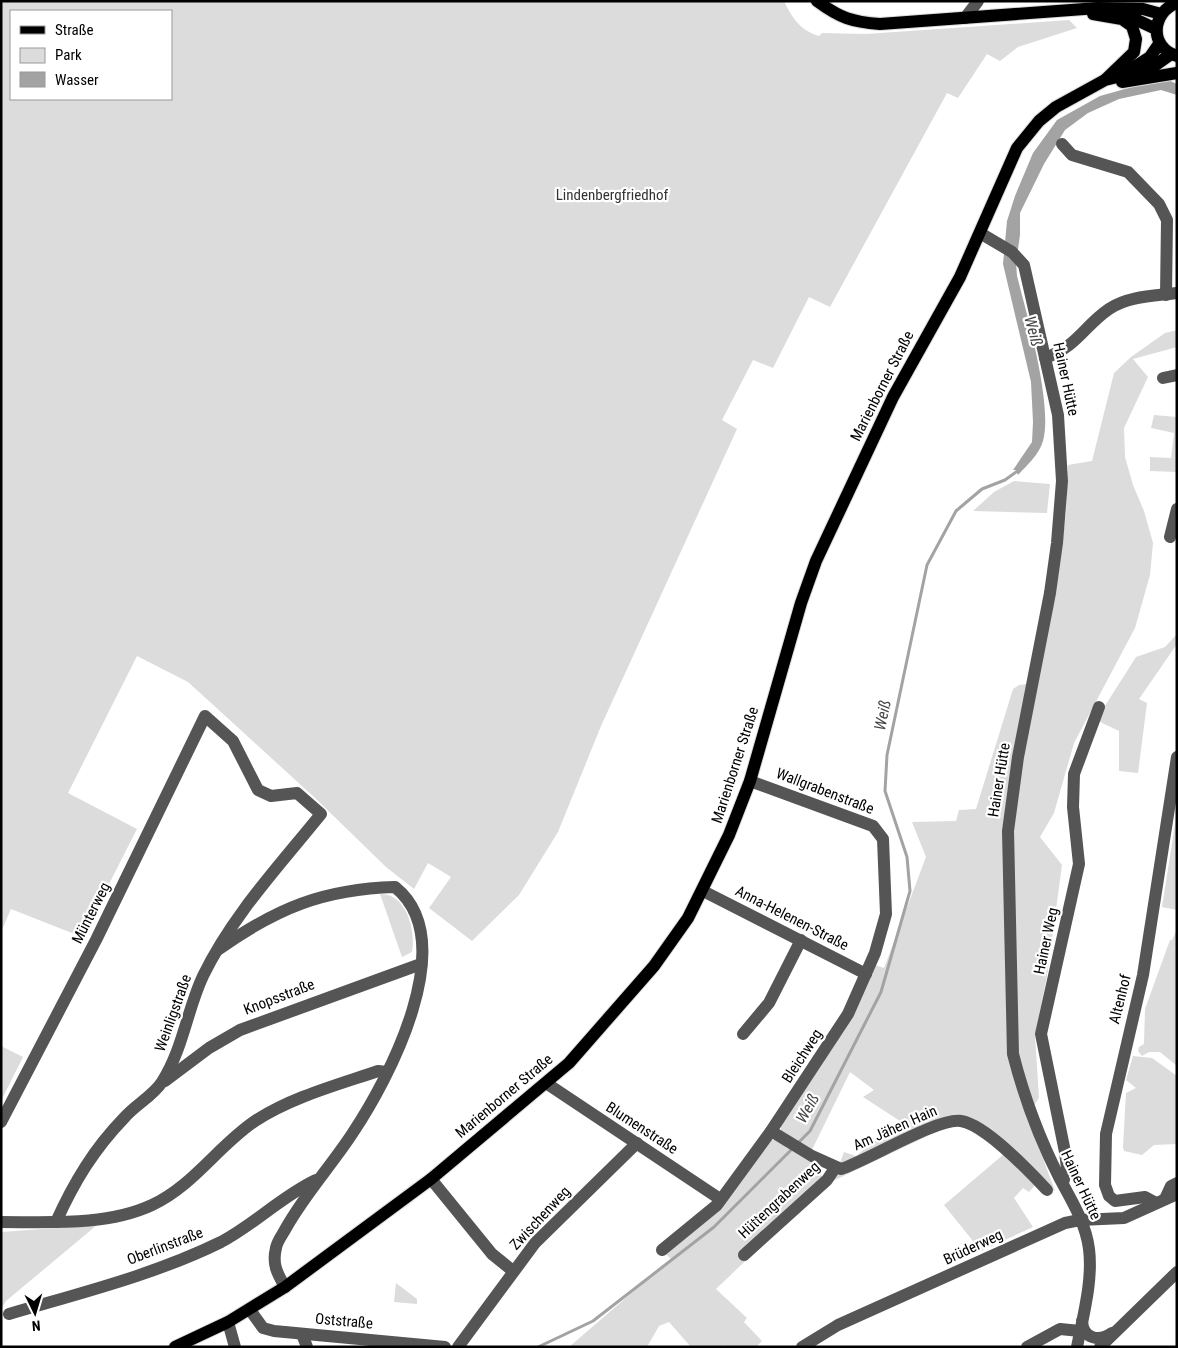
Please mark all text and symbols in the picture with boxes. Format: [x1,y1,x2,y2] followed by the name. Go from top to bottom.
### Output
[10,10,172,100] legend
[55,21,94,39] text: Straße
[55,46,82,64] text: Park
[55,71,99,89] text: Wasser
[556,186,669,204] park label: Lindenbergfriedhof
[1020,314,1047,348] water label: Weiß
[846,328,918,444] street label: Marienborner Straße
[1049,341,1083,417] street label: Hainer Hütte
[870,698,895,732] water label: Weiß
[708,705,762,825] street label: Marienborner Straße
[984,742,1014,818] street label: Hainer Hütte
[773,764,877,818] street label: Wallgrabenstraße
[68,879,114,947] street label: Münterweg
[732,882,852,954] street label: Anna-Helenen-Straße
[1030,906,1062,976] street label: Hainer Weg
[151,972,195,1054] street label: Weinligstraße
[1105,972,1135,1026] street label: Altenhof
[241,975,317,1019] street label: Knopsstraße
[778,1026,826,1086] street label: Bleichweg
[452,1050,556,1142] street label: Marienborner Straße
[792,1090,823,1126] water label: Weiß
[603,1098,681,1158] street label: Blumenstraße
[850,1101,940,1155] street label: Am Jähen Hain
[1057,1147,1105,1223] street label: Hainer Hütte
[735,1158,823,1242] street label: Hüttengrabenweg
[506,1182,574,1254] street label: Zwischenweg
[125,1223,205,1269] street label: Oberlinstraße
[940,1225,1006,1269] street label: Brüderweg
[10,1288,60,1338] north arrow
[314,1310,374,1332] street label: Oststraße
[31,1318,41,1334] text: N

